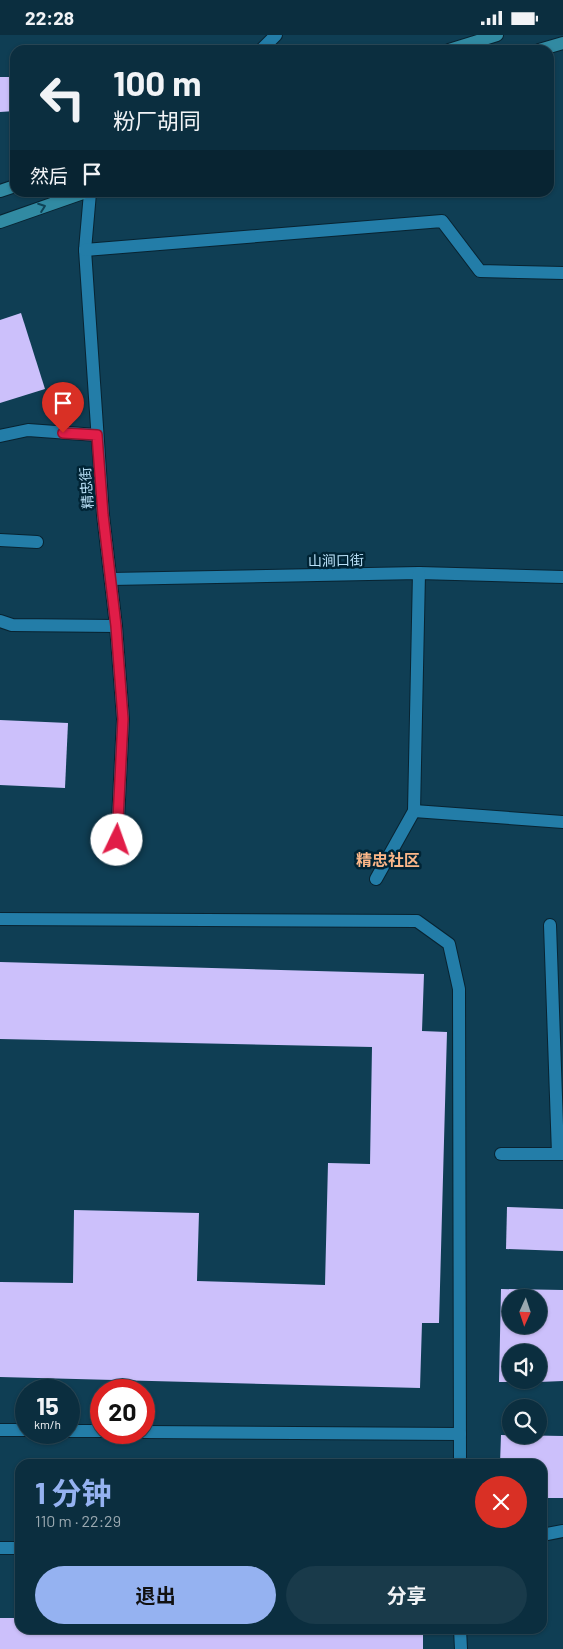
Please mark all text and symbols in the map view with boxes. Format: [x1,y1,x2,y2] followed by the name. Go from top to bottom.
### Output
[25,6,74,29] text: 22:28
[113,61,202,103] text: 100 m
[30,65,95,130] icon: left
[113,107,201,133] text: 粉厂胡同
[78,160,106,188] icon: arrive
[30,164,68,187] text: 然后
[37,203,45,213] one-way arrow
[42,382,84,433] pin
[49,389,77,417] icon: arrive
[76,466,96,510] street label: 精忠街
[308,551,364,569] street label: 山涧口街
[90,813,142,865] position arrow
[356,850,420,869] district label: 精忠社区
[502,1289,548,1334] north arrow
[502,1289,547,1444] map controls
[502,1344,547,1389] button: sound
[90,1379,155,1444] speed limit sign: 20
[36,1390,59,1420] text: 15
[502,1399,547,1444] button: search
[34,1417,61,1431] text: km/h
[35,1474,112,1510] text: 1 分钟
[475,1476,527,1528] button: close
[35,1511,121,1530] text: 110 m · 22:29
[35,1566,276,1624] button: 退出
[286,1566,527,1624] button: 分享

